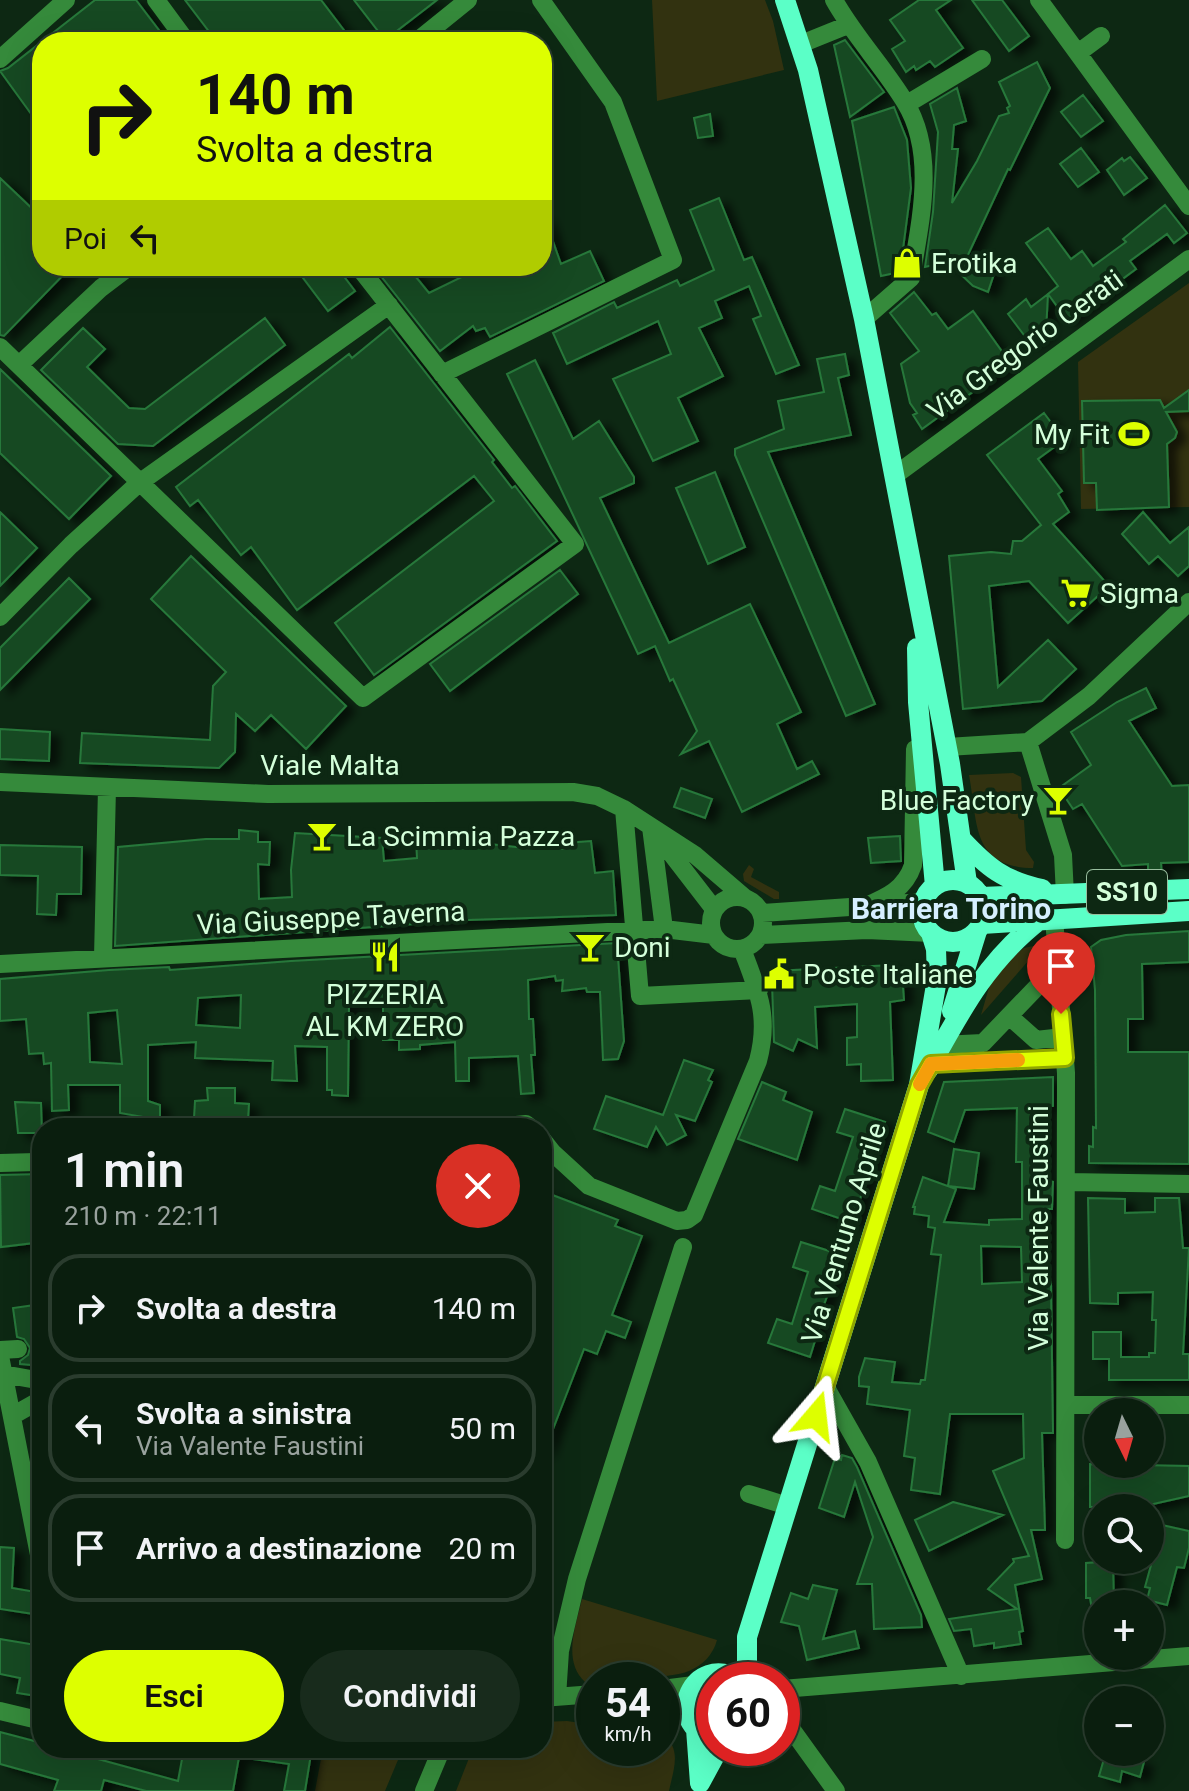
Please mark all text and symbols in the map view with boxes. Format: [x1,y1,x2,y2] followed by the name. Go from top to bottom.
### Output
[196,62,355,128] text: 140 m
[64,64,168,168] icon: right
[196,129,433,171] text: Svolta a destra
[123,216,167,260] icon: left
[64,221,107,256] text: Poi
[890,246,924,280] shop icon: Erotika
[931,247,1018,280] place label: Erotika
[921,263,1129,427] street label: Via Gregorio Cerati
[1117,417,1151,451] sports icon: My Fit
[1034,418,1110,451] place label: My Fit
[1059,576,1093,610] supermarket icon: Sigma
[1100,577,1179,610] place label: Sigma
[260,749,400,782] street label: Viale Malta
[1041,783,1075,817] bar icon: Blue Factory
[880,784,1034,817] place label: Blue Factory
[305,819,339,853] bar icon: La Scimmia Pazza
[346,820,575,853] place label: La Scimmia Pazza
[1087,870,1167,914] road number: SS10
[851,891,1051,926] district label: Barriera Torino
[196,894,466,942] street label: Via Giuseppe Taverna
[573,930,607,964] bar icon: Doni
[614,931,671,964] place label: Doni
[1027,932,1095,1014] pin
[368,940,402,974] restaurant icon: PIZZERIA AL KM ZERO
[1039,944,1083,988] icon: arrive
[762,957,796,991] public building icon: Poste Italiane
[803,958,973,991] place label: Poste Italiane
[306,978,464,1043] place label: PIZZERIA AL KM ZERO
[1022,1105,1055,1351] street label: Via Valente Faustini
[795,1119,893,1347] street label: Via Ventuno Aprile
[64,1142,184,1199] text: 1 min
[436,1144,520,1228] button: close
[64,1201,222,1231] text: 210 m · 22:11
[68,1286,112,1330] icon: right
[136,1291,337,1326] text: Svolta a destra
[432,1291,516,1326] text: 140 m
[774,1374,858,1458] position arrow
[136,1396,352,1431] text: Svolta a sinistra
[1084,1398,1164,1478] north arrow
[1084,1398,1164,1766] map controls
[68,1406,112,1450] icon: left
[449,1411,516,1446] text: 50 m
[136,1431,364,1461] text: Via Valente Faustini
[1084,1494,1164,1574] button: search
[68,1526,112,1570] icon: arrive
[136,1531,422,1566] text: Arrivo a destinazione
[449,1531,516,1566] text: 20 m
[1084,1590,1164,1670] button: +
[64,1650,284,1742] button: Esci
[300,1650,520,1742] button: Condividi
[696,1662,800,1766] speed limit sign: 60
[605,1680,651,1727] text: 54
[1084,1686,1164,1766] button: −
[605,1722,651,1746] text: km/h

